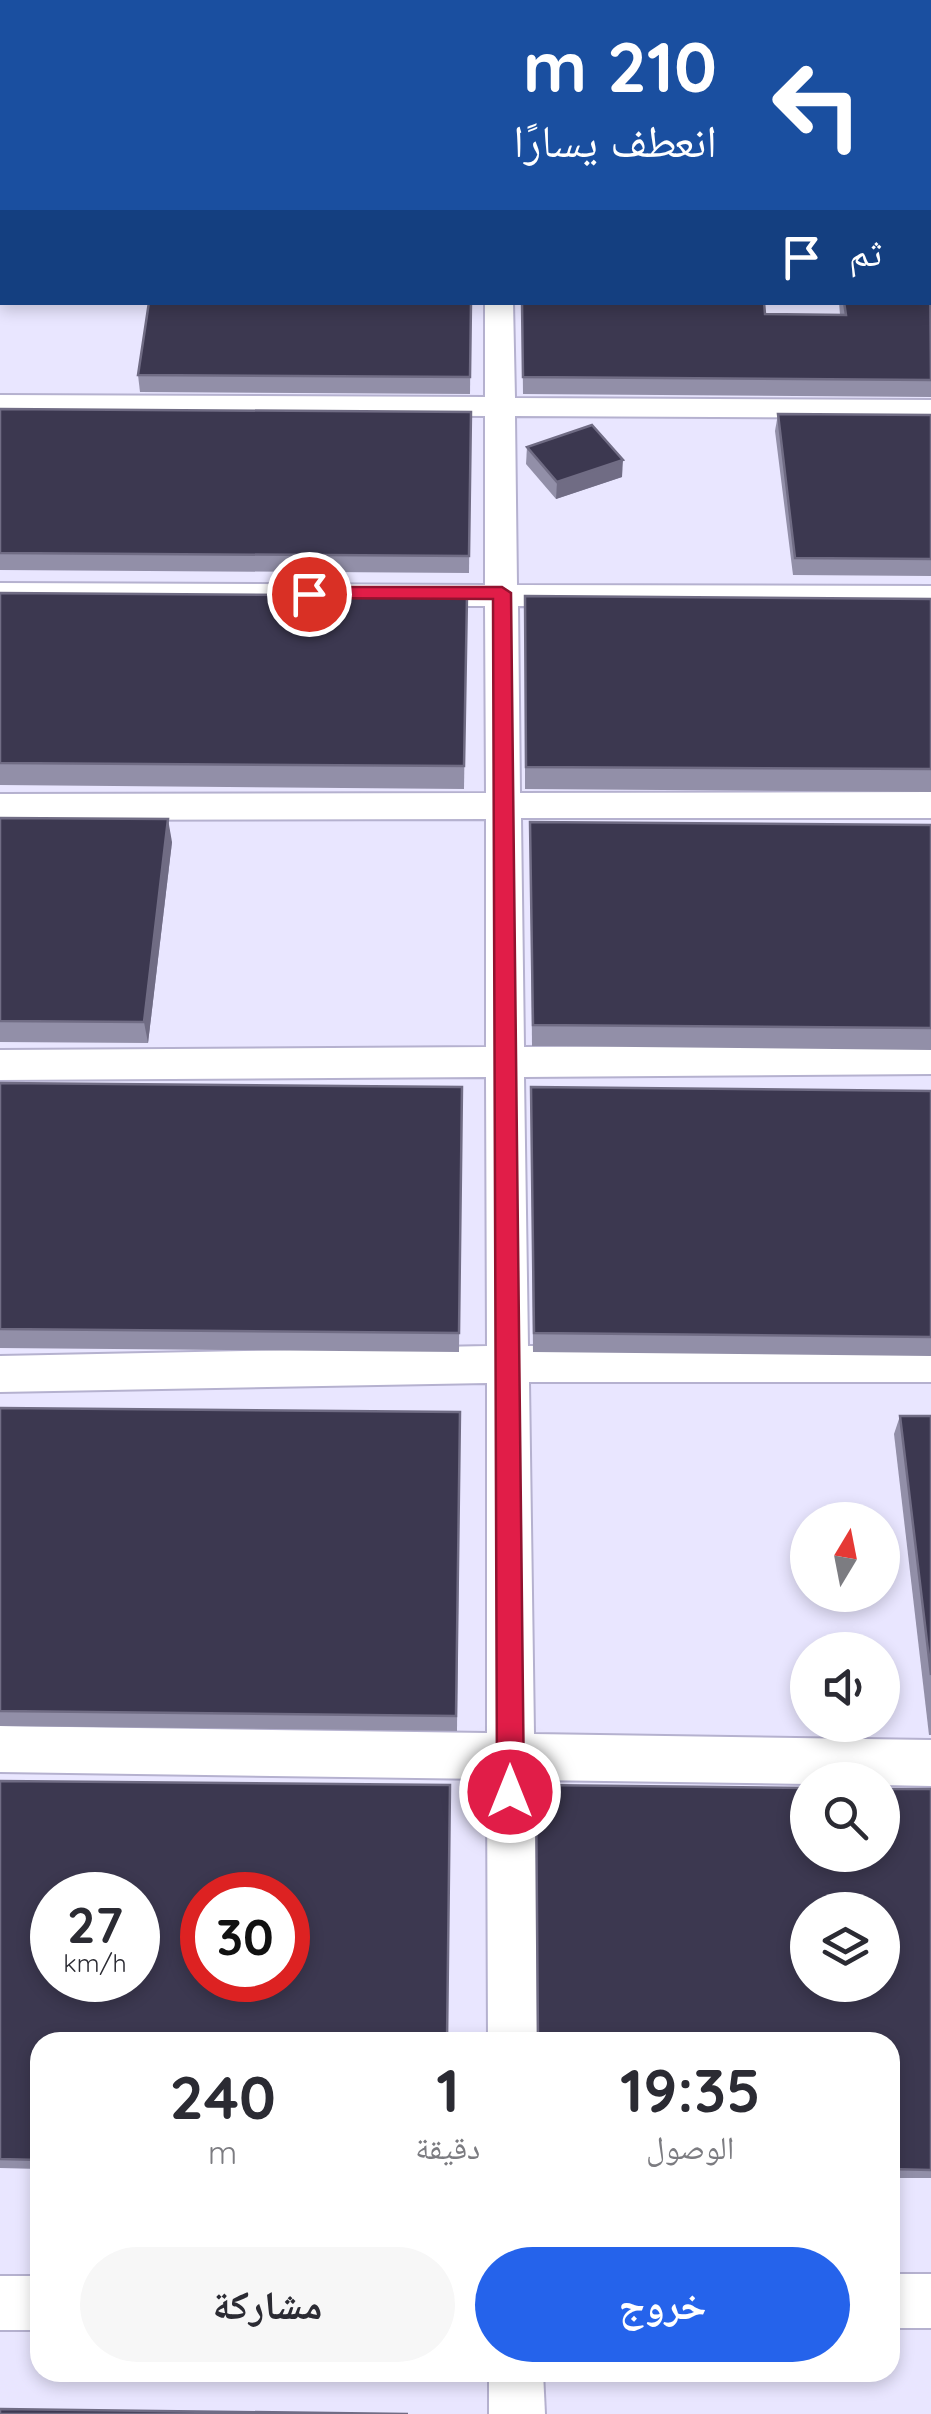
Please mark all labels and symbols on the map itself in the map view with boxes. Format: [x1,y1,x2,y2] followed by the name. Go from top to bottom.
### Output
[267,552,352,637] pin
[790,1502,900,1612] north arrow
[458,1740,562,1844] position arrow
[180,1872,310,2002] speed limit sign: 30

